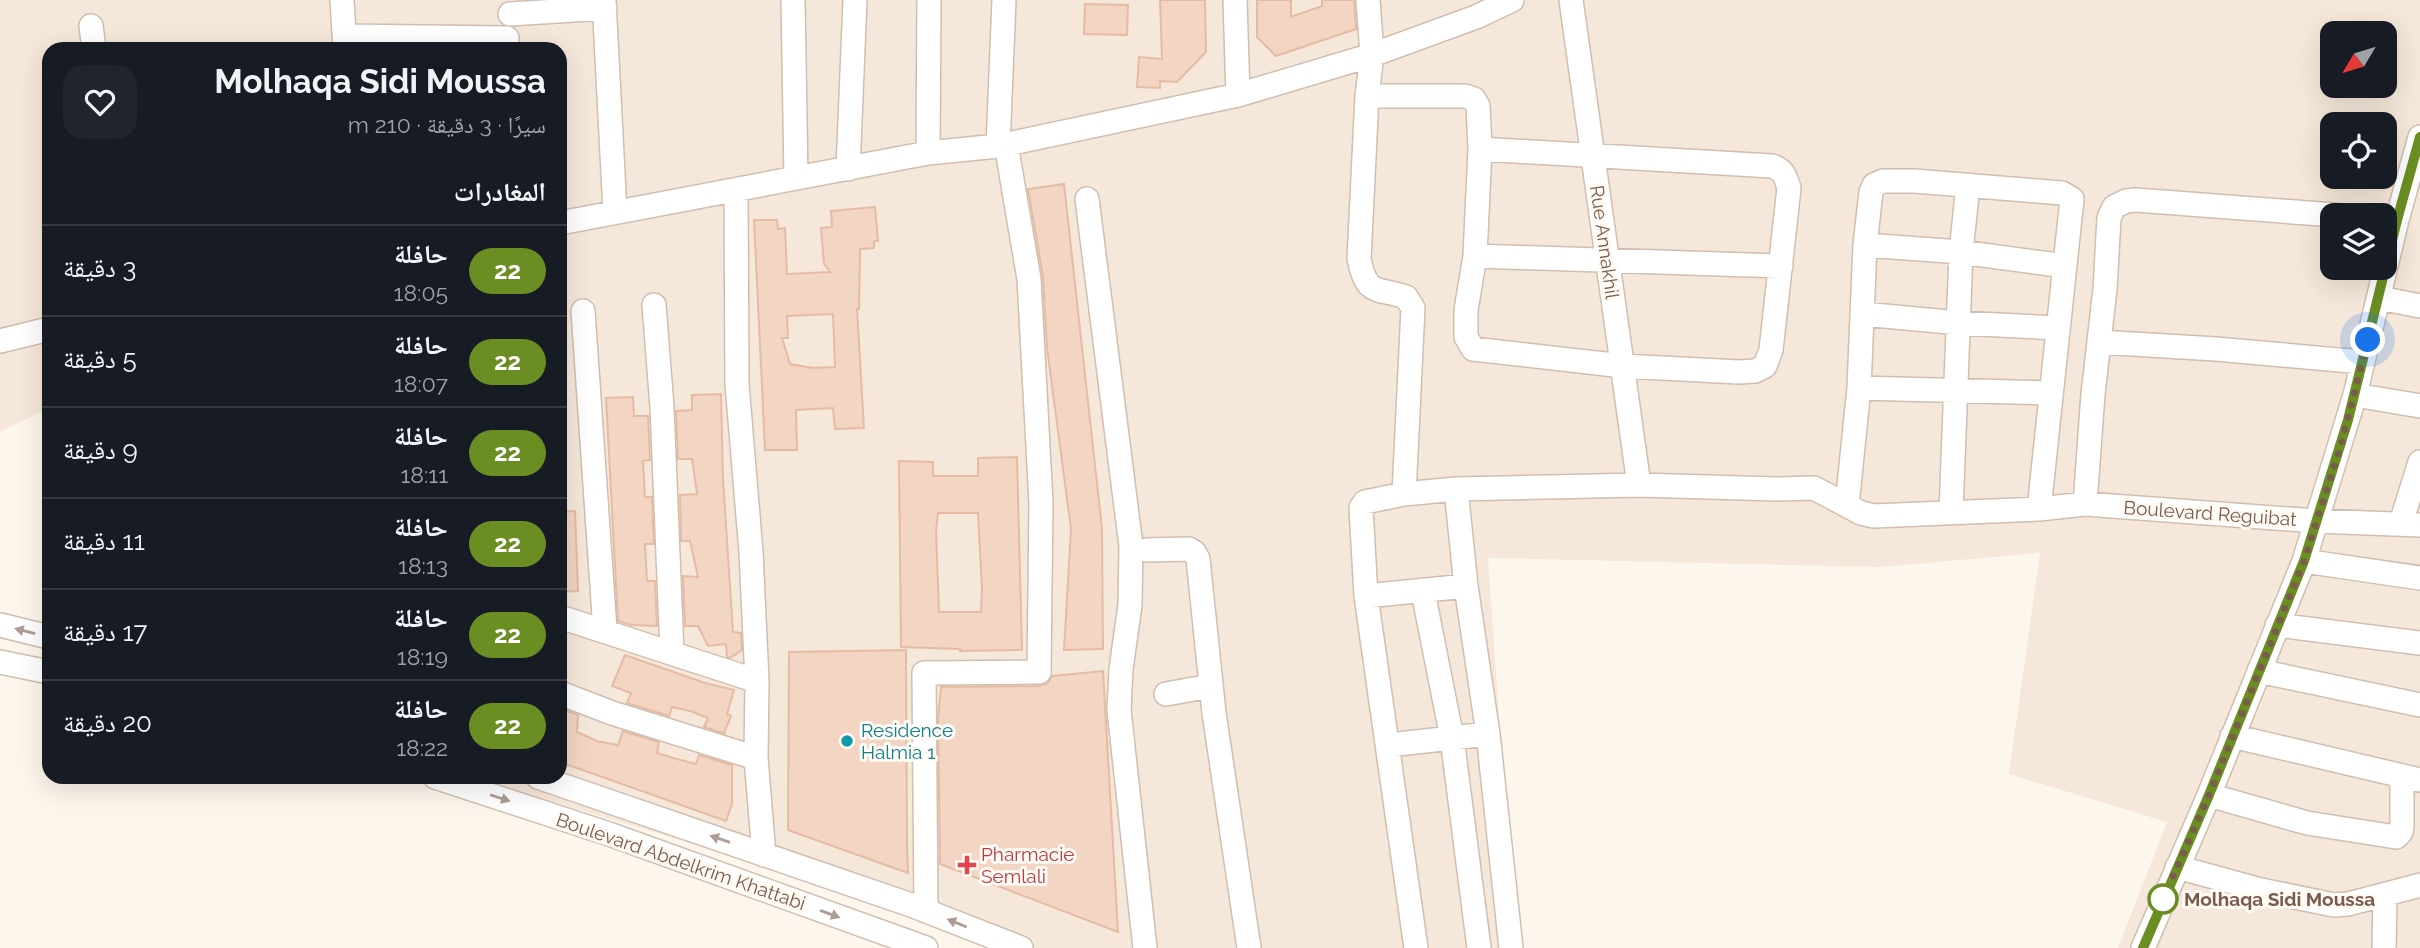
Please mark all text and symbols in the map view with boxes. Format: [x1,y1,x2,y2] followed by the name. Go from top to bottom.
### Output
[2320,21,2398,98] north arrow
[2320,21,2397,280] map controls
[214,62,546,101] text: Molhaqa Sidi Moussa
[63,65,137,139] button: heart
[348,111,546,138] text: سيرًا · 3 دقيقة · 210 m
[2320,112,2397,189] button: locate
[454,177,546,207] text: المغادرات
[1586,184,1624,301] street label: Rue Annakhil
[2320,203,2397,280] button: layers
[394,239,448,269] text: حافلة
[63,253,136,283] text: 3 دقيقة
[494,256,521,285] text: 22
[394,279,448,306] text: 18:05
[2350,322,2385,357] your location
[394,330,448,360] text: حافلة
[63,344,137,374] text: 5 دقيقة
[494,347,521,376] text: 22
[394,370,448,397] text: 18:07
[394,421,448,451] text: حافلة
[63,435,138,465] text: 9 دقيقة
[494,438,521,467] text: 22
[401,461,448,488] text: 18:11
[2123,496,2298,530] street label: Boulevard Reguibat
[394,512,448,542] text: حافلة
[63,526,145,556] text: 11 دقيقة
[494,529,521,558] text: 22
[398,552,448,579] text: 18:13
[394,603,448,633] text: حافلة
[63,617,147,647] text: 17 دقيقة
[494,620,521,649] text: 22
[13,625,35,636] one-way arrow
[397,643,448,670] text: 18:19
[394,694,448,724] text: حافلة
[63,708,152,738] text: 20 دقيقة
[494,711,521,740] text: 22
[861,719,953,763] place label: Residence Halmia 1
[839,733,855,749] marker: Residence Halmia 1
[396,734,448,761] text: 18:22
[490,793,511,804] one-way arrow
[553,808,809,914] street label: Boulevard Abdelkrim Khattabi
[709,833,730,844] one-way arrow
[981,843,1074,887] place label: Pharmacie Semlali
[959,857,975,873] marker: Pharmacie Semlali
[2148,884,2178,914] marker: Molhaqa Sidi Moussa
[2184,888,2375,910] place label: Molhaqa Sidi Moussa
[820,909,841,920] one-way arrow
[947,917,968,928] one-way arrow

